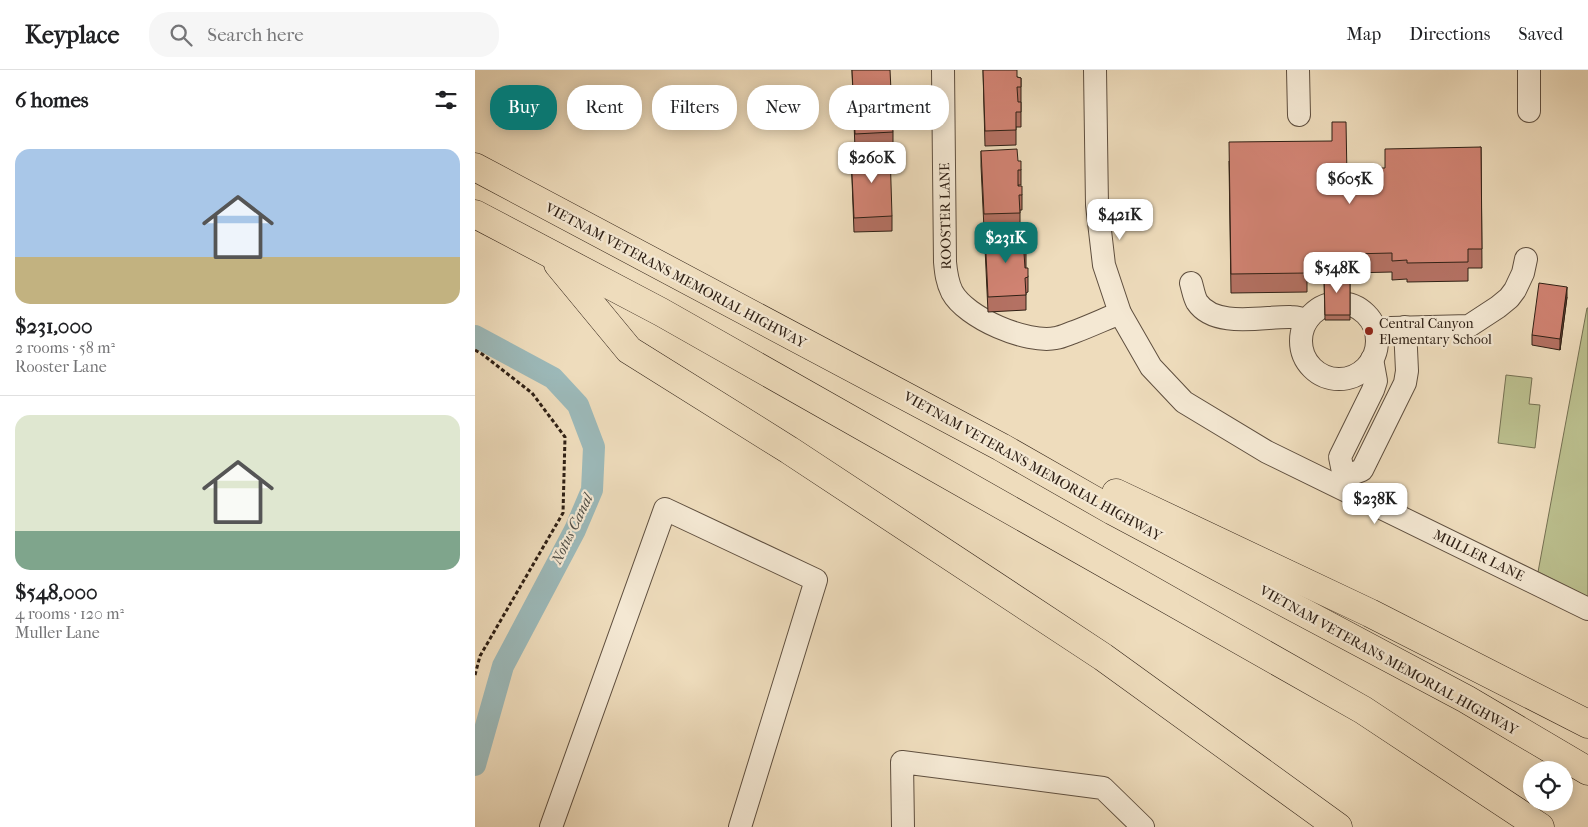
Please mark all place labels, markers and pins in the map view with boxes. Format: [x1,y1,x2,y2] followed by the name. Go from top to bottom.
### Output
[837,142,907,184] pin: $260K
[1315,162,1385,205] pin: $605K
[1085,198,1155,241] pin: $421K
[971,222,1041,264] pin: $231K
[1302,252,1372,294] pin: $548K
[1379,315,1492,348] place label: Central Canyon Elementary School
[1363,325,1375,337] marker: Central Canyon Elementary School
[1340,482,1410,525] pin: $238K

